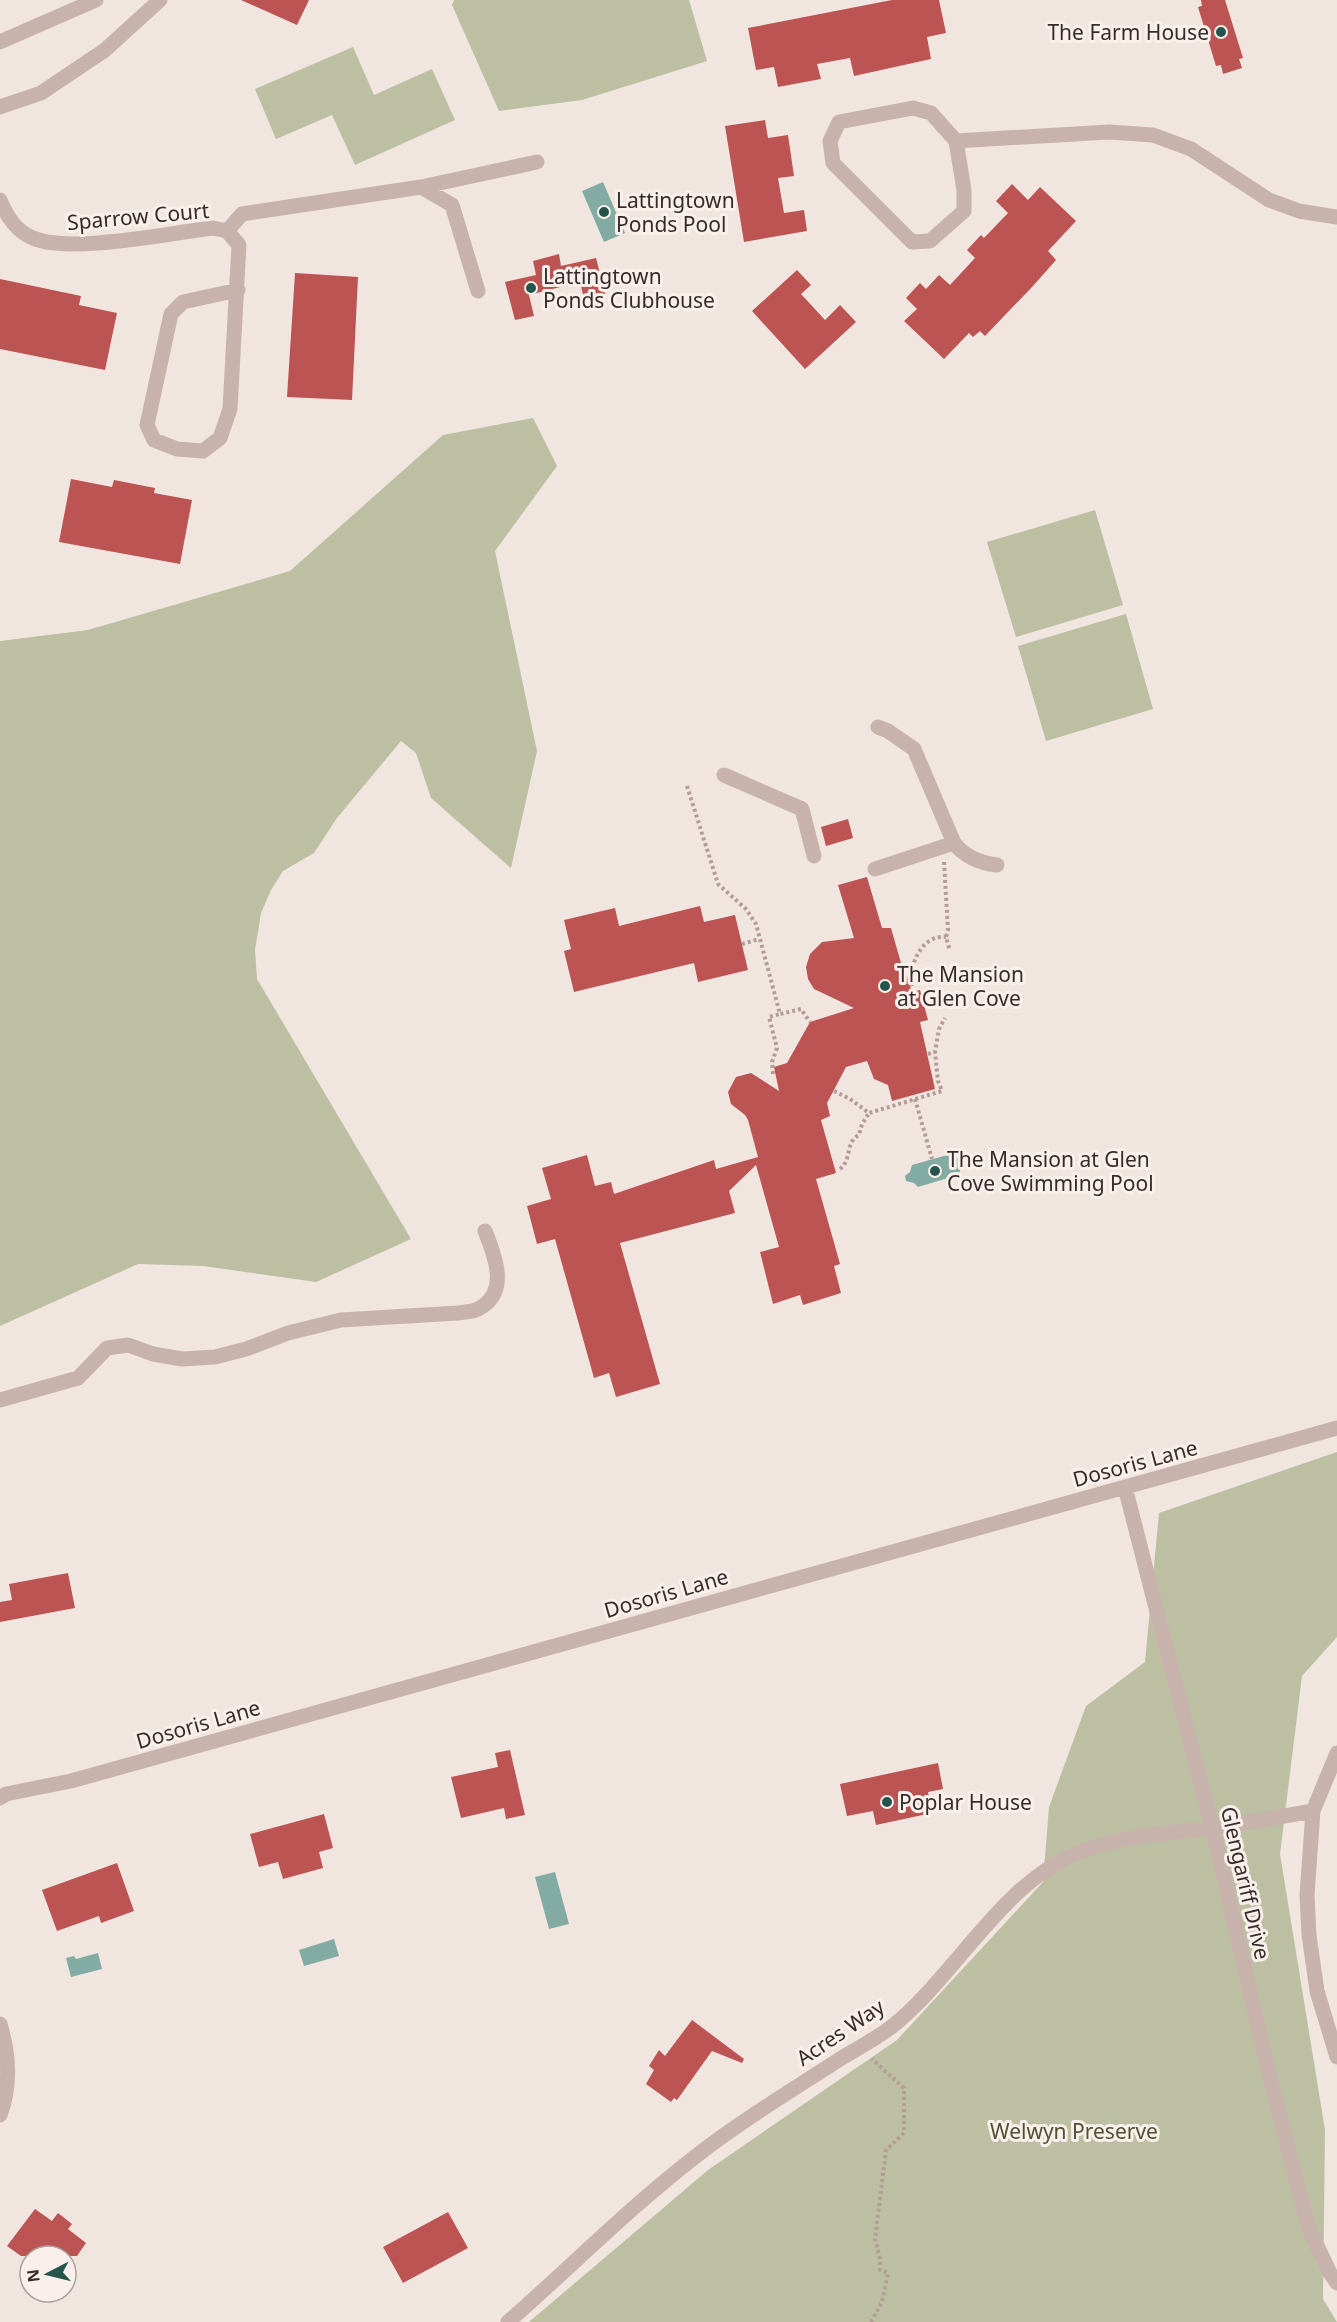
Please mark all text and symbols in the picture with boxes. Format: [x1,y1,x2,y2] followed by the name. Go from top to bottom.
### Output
[1047,18,1209,46] place label: The Farm House
[1214,25,1228,39] marker: The Farm House
[616,186,735,238] place label: Lattingtown Ponds Pool
[66,196,211,236] street label: Sparrow Court
[597,205,611,219] marker: Lattingtown Ponds Pool
[543,262,715,314] place label: Lattingtown Ponds Clubhouse
[524,281,538,295] marker: Lattingtown Ponds Clubhouse
[897,960,1024,1012] place label: The Mansion at Glen Cove
[878,979,892,993] marker: The Mansion at Glen Cove
[947,1145,1154,1197] place label: The Mansion at Glen Cove Swimming Pool
[928,1164,942,1178] marker: The Mansion at Glen Cove Swimming Pool
[1070,1433,1200,1493] street label: Dosoris Lane
[601,1562,731,1624] street label: Dosoris Lane
[133,1693,263,1755] street label: Dosoris Lane
[899,1788,1032,1816] place label: Poplar House
[880,1795,894,1809] marker: Poplar House
[1215,1804,1277,1962] street label: Glengariff Drive
[790,1992,890,2072] street label: Acres Way
[990,2117,1158,2145] park label: Welwyn Preserve
[18,2244,78,2304] north arrow
[21,2268,45,2284] text: N

